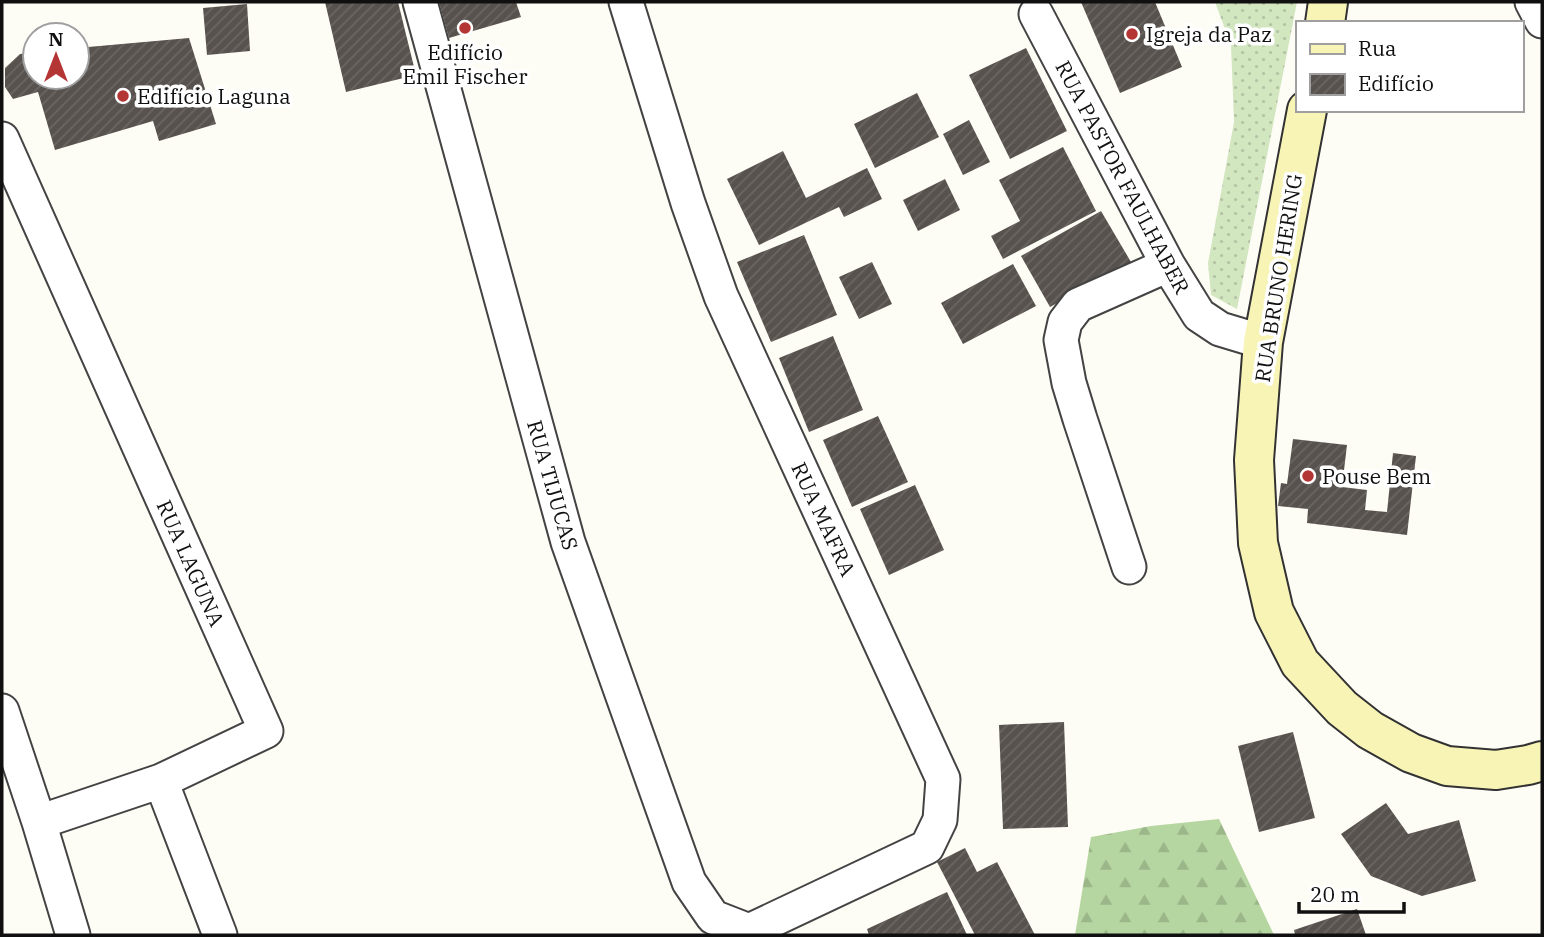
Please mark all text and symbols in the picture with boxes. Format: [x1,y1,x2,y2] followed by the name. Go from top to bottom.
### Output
[457,20,473,36] marker: Edifício Emil Fischer
[1146,20,1272,48] place label: Igreja da Paz
[21,21,91,91] north arrow
[1296,21,1523,112] legend
[1124,26,1140,42] marker: Igreja da Paz
[48,27,64,51] text: N
[1358,34,1396,62] text: Rua
[402,38,528,90] place label: Edifício Emil Fischer
[1049,55,1197,299] street label: RUA PASTOR FAULHABER
[1358,69,1434,97] text: Edifício
[137,82,291,110] place label: Edifício Laguna
[115,88,131,104] marker: Edifício Laguna
[1248,172,1308,384] street label: RUA BRUNO HERING
[521,417,585,553] street label: RUA TIJUCAS
[785,458,863,581] street label: RUA MAFRA
[1322,462,1431,490] place label: Pouse Bem
[1300,468,1316,484] marker: Pouse Bem
[151,495,232,631] street label: RUA LAGUNA
[1299,870,1404,914] scale bar
[1310,880,1360,908] text: 20 m

